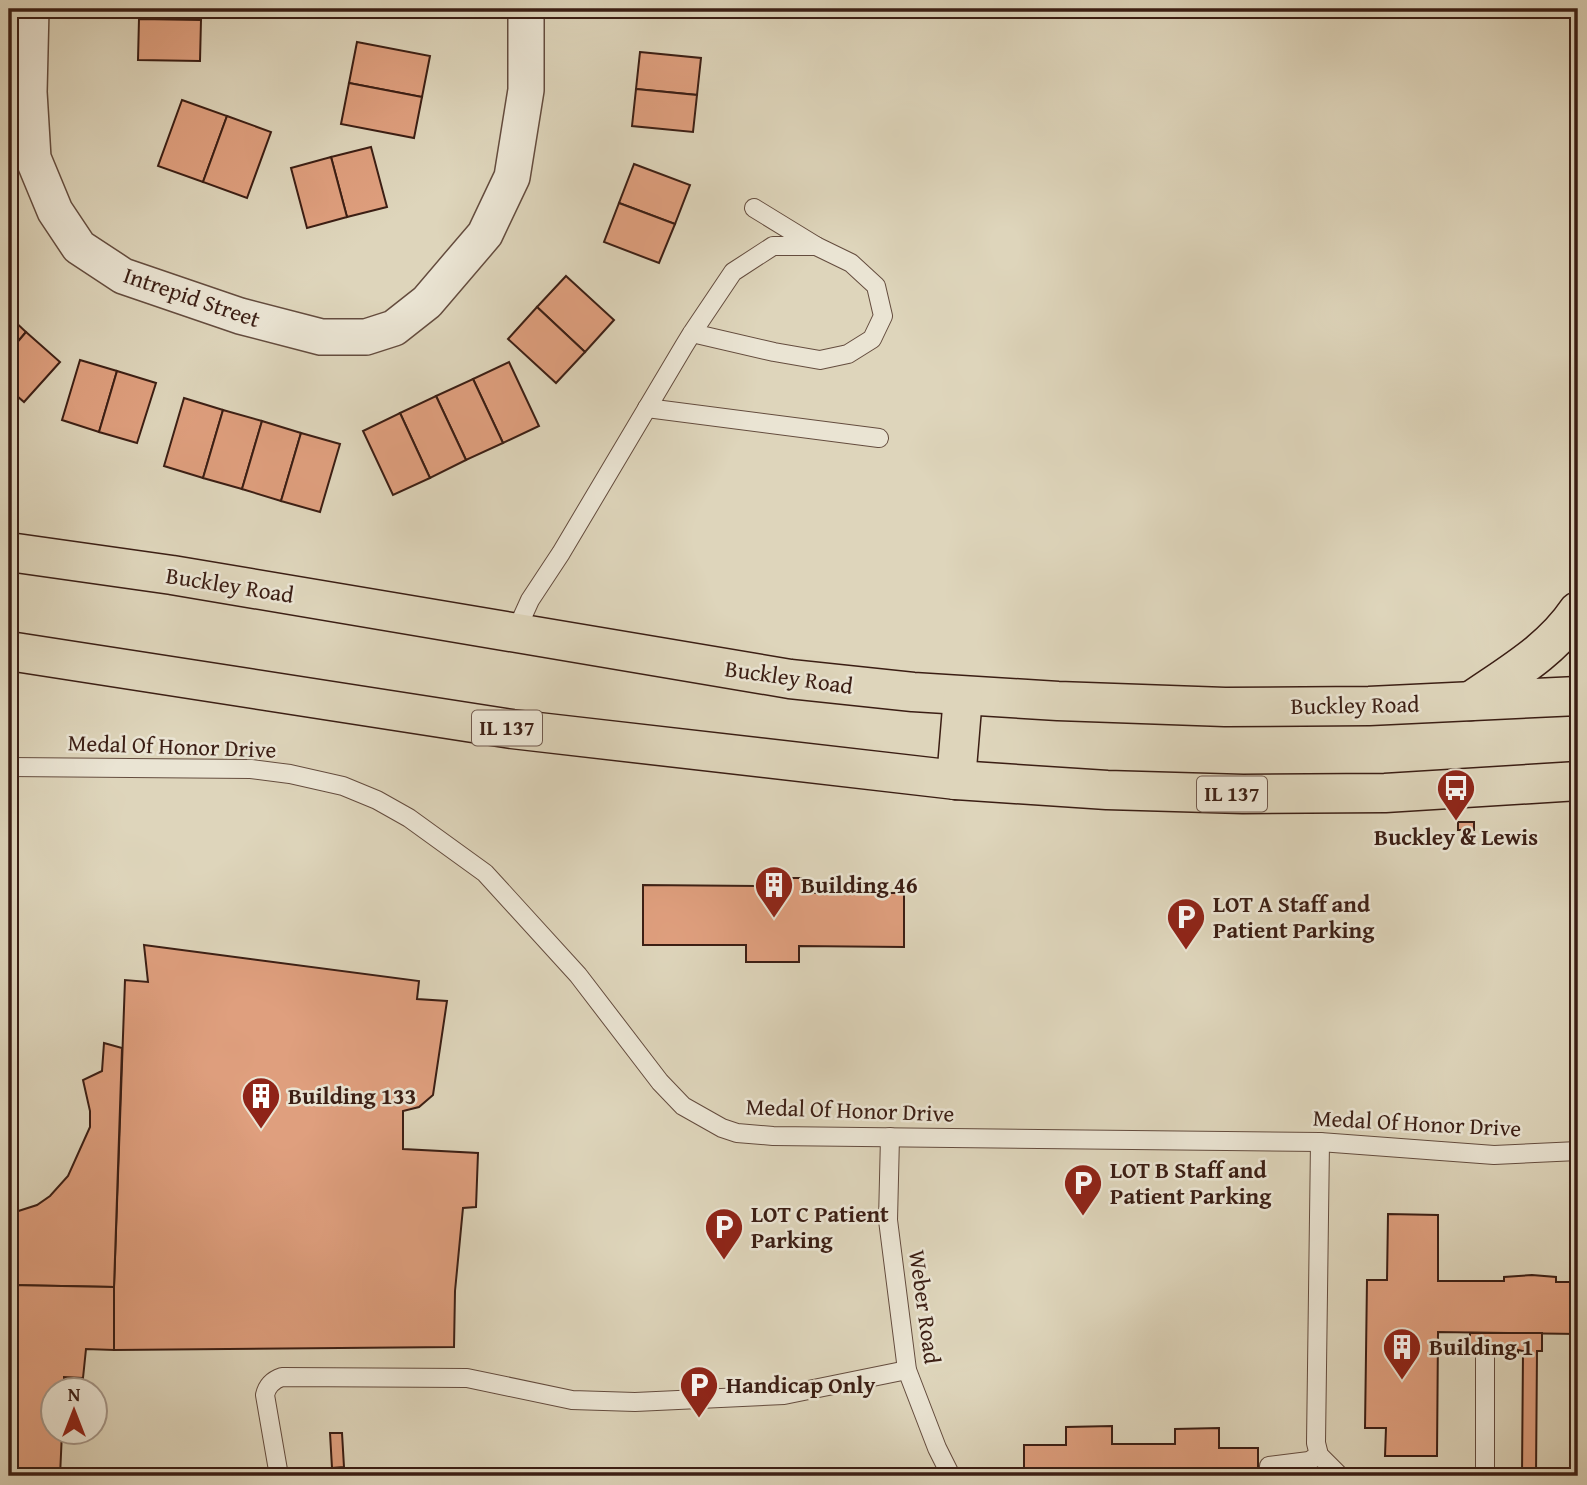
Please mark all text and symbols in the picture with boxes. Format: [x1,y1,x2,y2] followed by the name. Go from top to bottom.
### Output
[119,258,265,335] street label: Intrepid Street
[164,558,297,611] street label: Buckley Road
[723,651,856,702] street label: Buckley Road
[1290,687,1420,722] street label: Buckley Road
[472,710,542,746] road number: IL 137
[67,725,277,766] street label: Medal Of Honor Drive
[1435,767,1477,822] bus stop icon: Buckley & Lewis
[1197,776,1267,812] road number: IL 137
[1374,820,1538,853] place label: Buckley & Lewis
[753,864,795,919] building icon: Building 46
[801,868,918,901] place label: Building 46
[1213,887,1375,946] place label: LOT A Staff and Patient Parking
[1165,896,1207,951] parking icon: LOT A Staff and Patient Parking
[240,1075,282,1130] building icon: Building 133
[288,1079,417,1112] place label: Building 133
[745,1089,955,1130] street label: Medal Of Honor Drive
[1312,1101,1522,1144] street label: Medal Of Honor Drive
[1110,1153,1272,1212] place label: LOT B Staff and Patient Parking
[1062,1162,1104,1217] parking icon: LOT B Staff and Patient Parking
[751,1197,889,1256] place label: LOT C Patient Parking
[703,1206,745,1261] parking icon: LOT C Patient Parking
[901,1248,950,1367] street label: Weber Road
[1381,1326,1423,1381] building icon: Building 1
[1429,1330,1534,1363] place label: Building 1
[678,1364,720,1419] parking icon: Handicap Only
[726,1368,875,1401] place label: Handicap Only
[38,1376,108,1446] north arrow
[68,1380,81,1408] text: N

